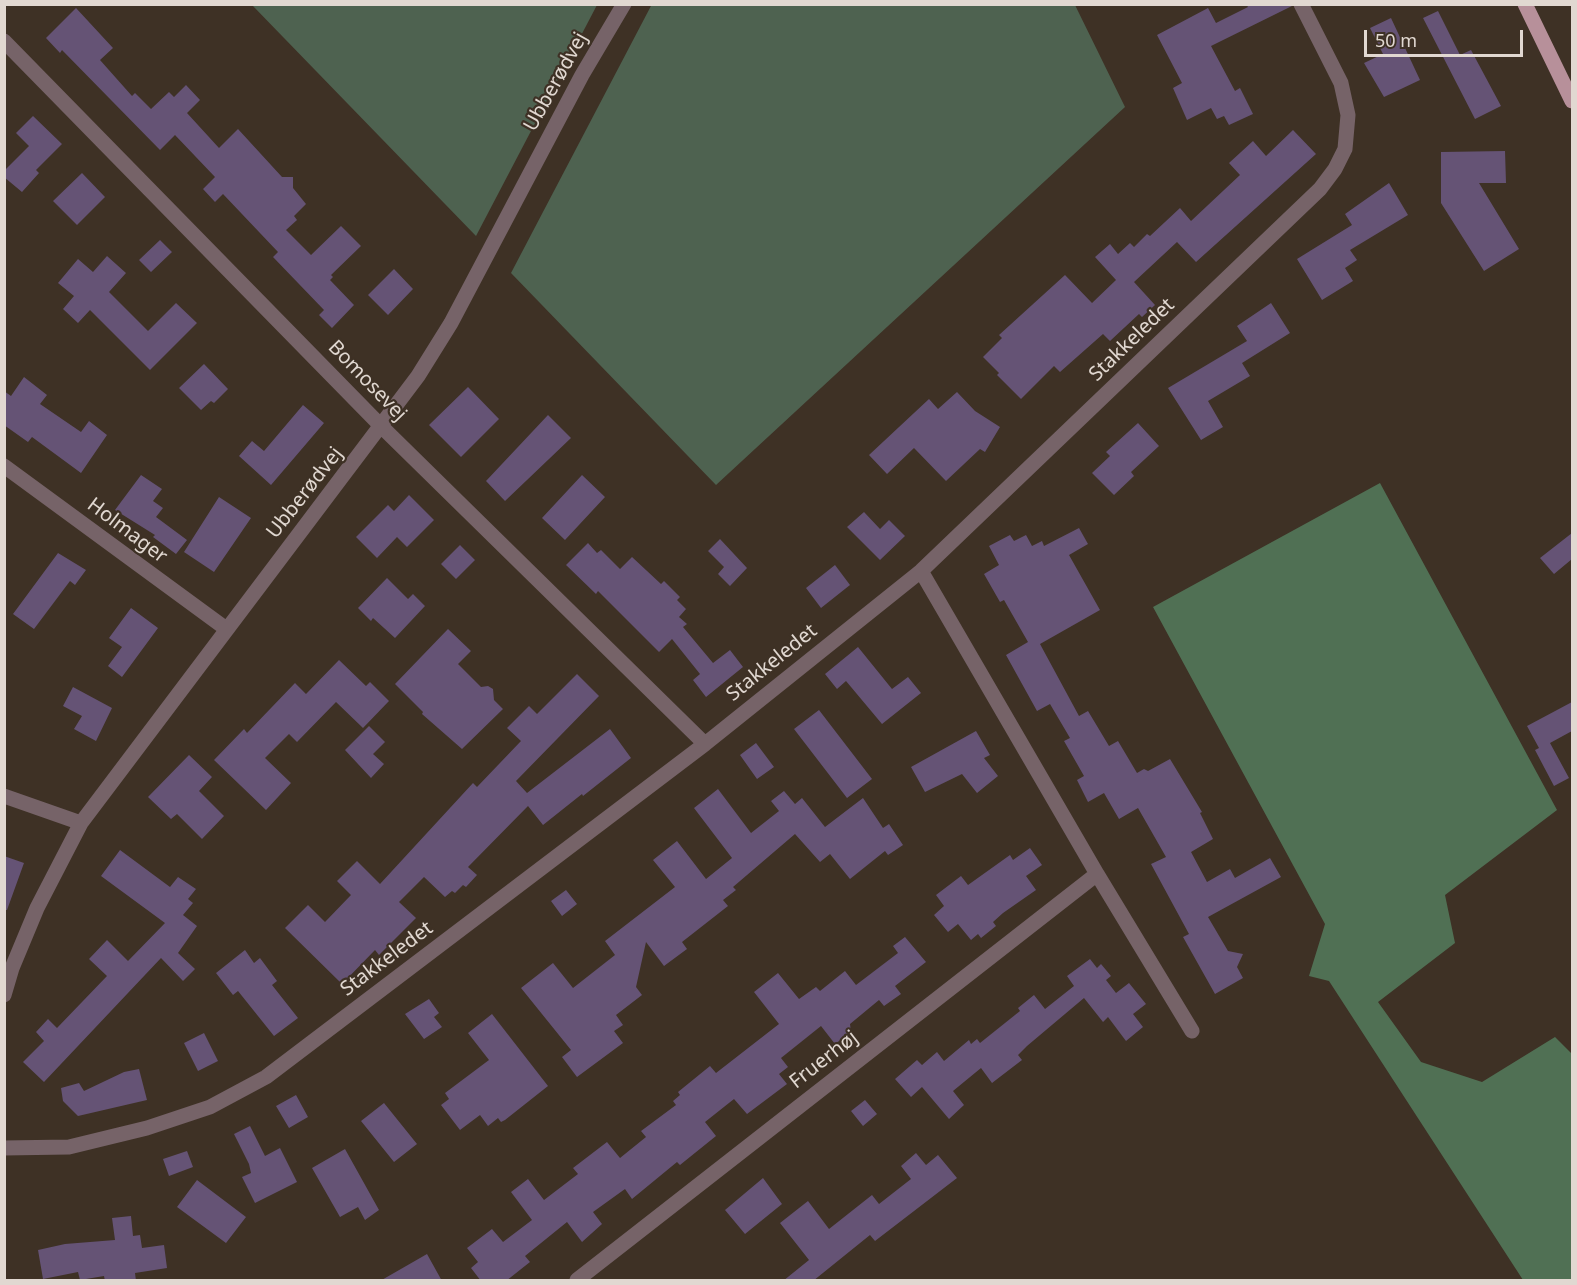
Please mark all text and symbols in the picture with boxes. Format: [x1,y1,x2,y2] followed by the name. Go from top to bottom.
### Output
[1367,18,1526,56] scale bar
[519,28,593,136] street label: Ubberødvej
[1375,28,1417,52] text: 50 m
[1084,293,1180,387] street label: Stakkeledet
[323,336,411,426] street label: Bomosevej
[262,443,348,543] street label: Ubberødvej
[82,493,172,569] street label: Holmager
[722,619,822,707] street label: Stakkeledet
[336,917,438,1001] street label: Stakkeledet
[785,1026,863,1094] street label: Fruerhøj

